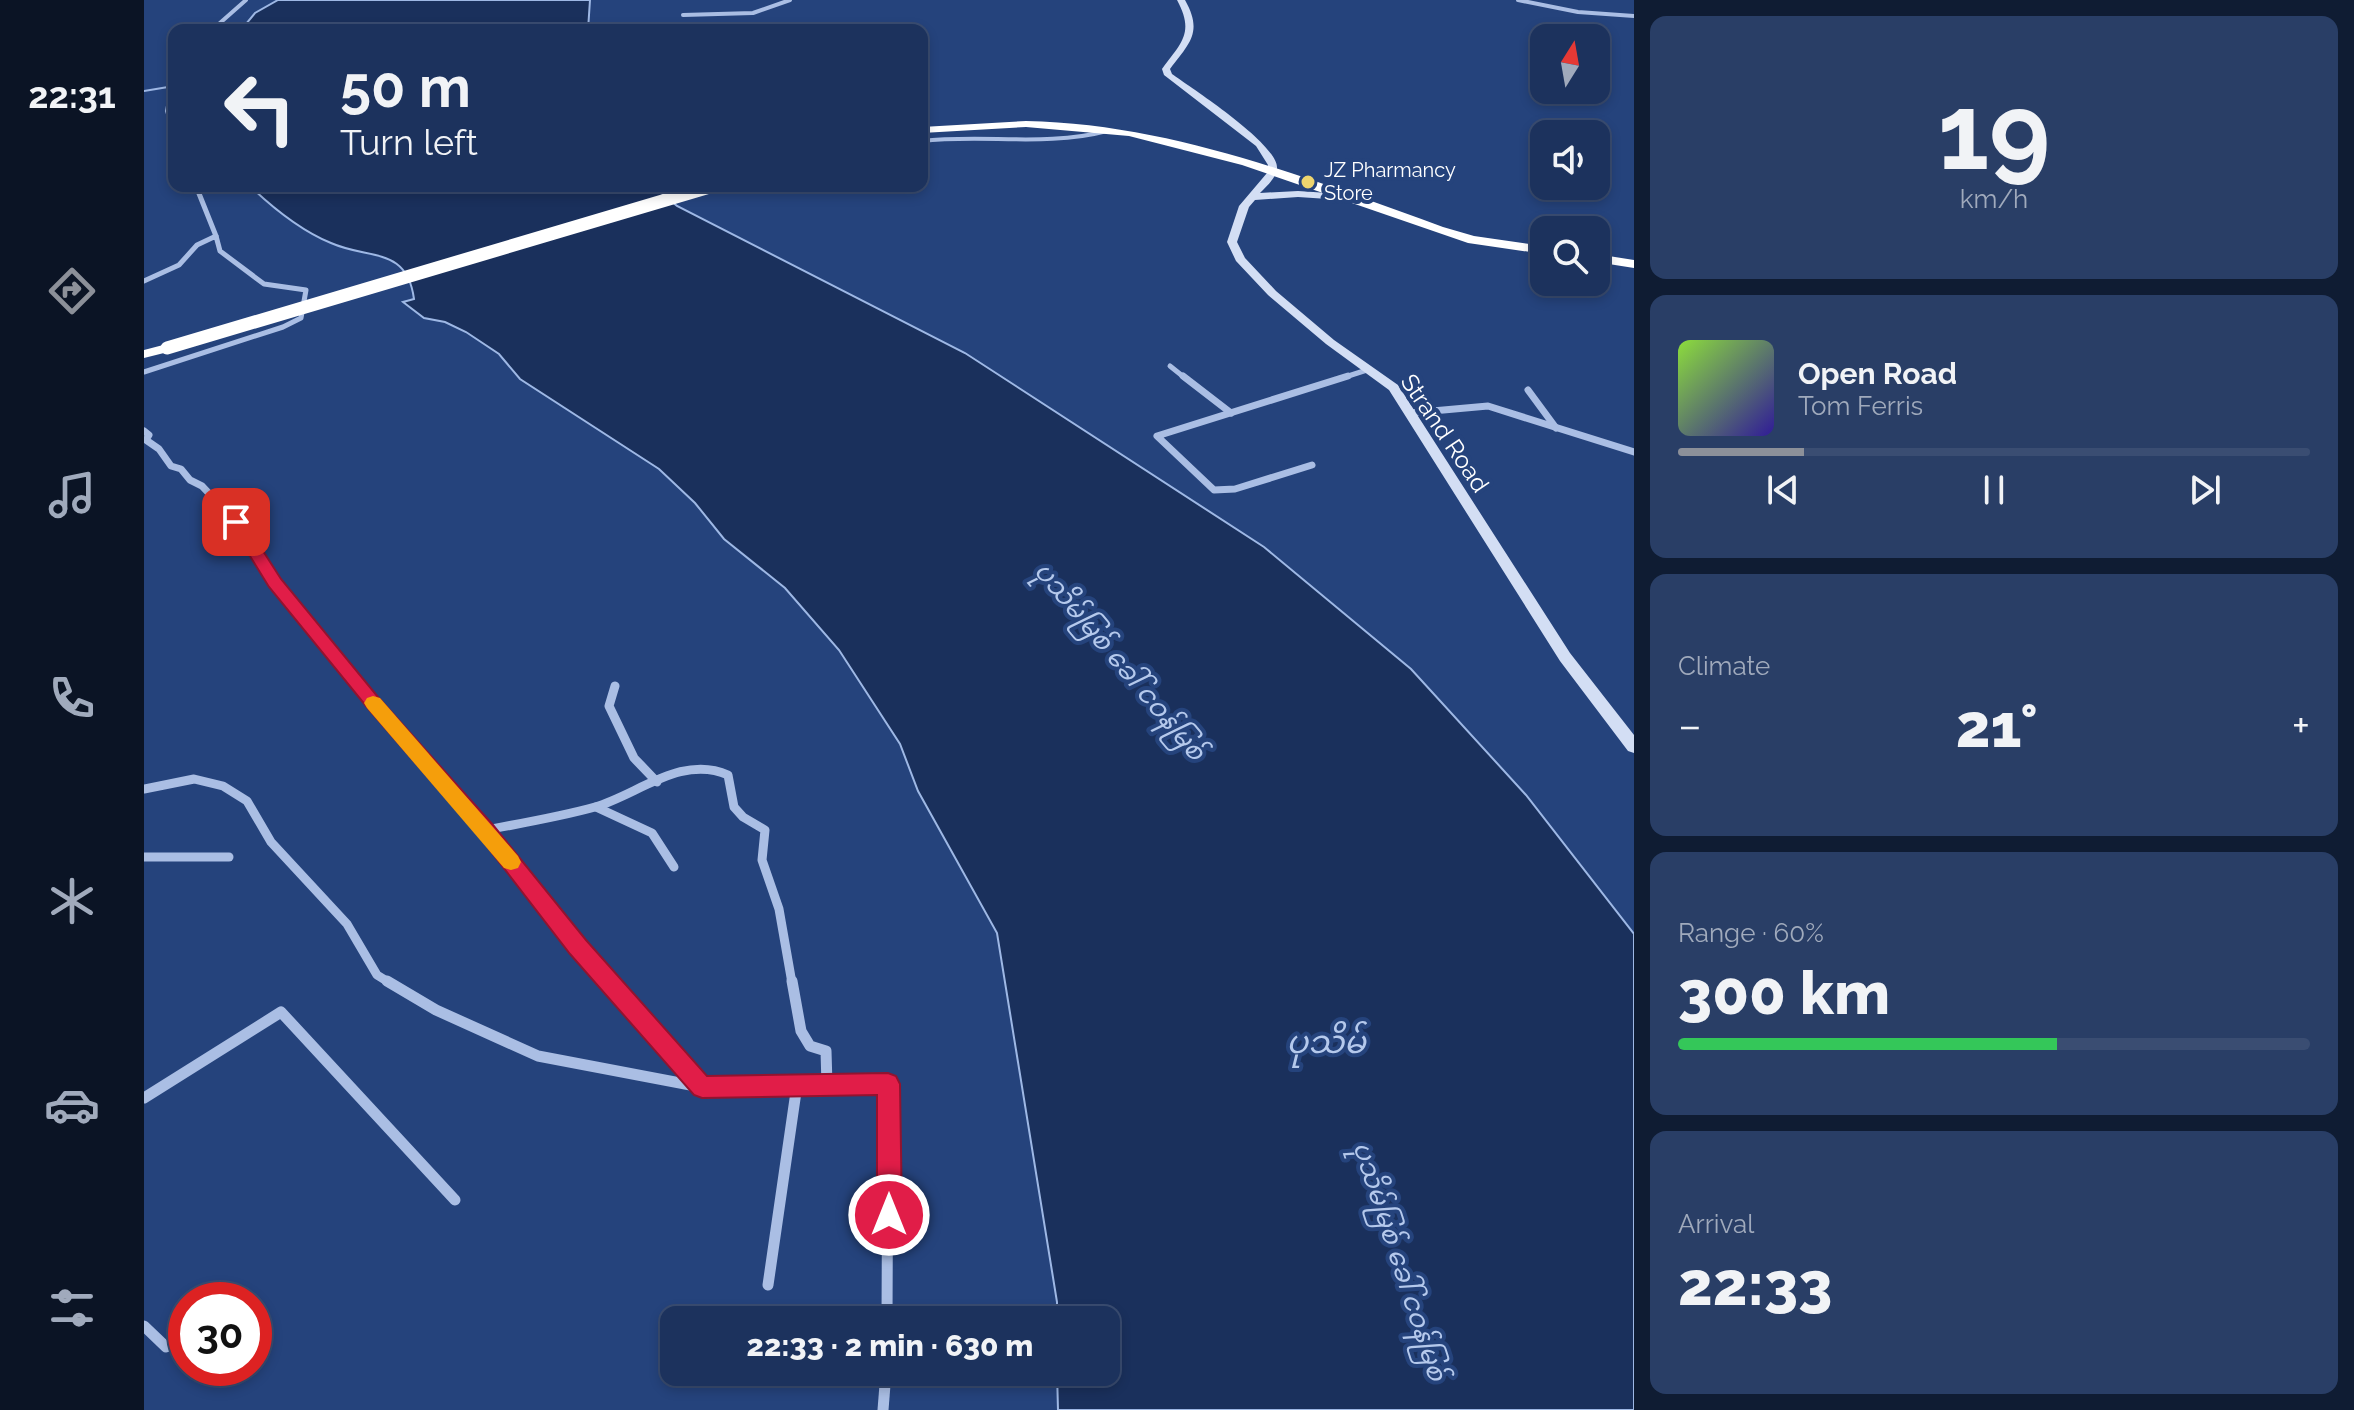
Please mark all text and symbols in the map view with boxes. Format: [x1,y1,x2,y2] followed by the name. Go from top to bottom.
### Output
[1530,24,1610,104] north arrow
[1530,24,1610,296] map controls
[340,54,471,120] text: 50 m
[208,56,312,160] icon: left
[1938,71,2050,193] text: 19
[28,74,116,116] text: 22:31
[1530,120,1610,200] button: sound
[340,121,478,163] text: Turn left
[1324,158,1456,205] place label: JZ Pharmancy Store
[1299,173,1317,191] marker: JZ Pharmancy Store
[1960,184,2028,214] text: km/h
[1530,216,1610,296] button: search
[44,263,100,319] icon: directions
[1798,356,1957,391] text: Open Road
[1395,368,1495,498] street label: Strand Road
[1798,391,1923,421] text: Tom Ferris
[44,467,100,523] icon: music
[1761,468,1805,512] icon: previous
[1972,468,2016,512] icon: pause
[2183,468,2227,512] icon: next
[202,488,270,556] pin
[214,500,258,544] icon: arrive
[1023,554,1215,772] water label: ပုသိမ်မြစ် ခေါ် ငဝန်မြစ်
[1678,651,1770,681] text: Climate
[44,670,100,726] icon: phone
[1956,691,2038,761] text: 21°
[1678,700,1702,751] text: −
[2292,700,2310,751] text: +
[44,873,100,929] icon: climate
[1678,918,1824,948] text: Range · 60%
[1678,958,1890,1028] text: 300 km
[1286,1020,1368,1068] water label: ပုသိမ်
[44,1077,100,1133] icon: car
[1341,1137,1456,1388] water label: ပုသိမ်မြစ် ခေါ် ငဝန်မြစ်
[847,1173,931,1257] position arrow
[1678,1209,1754,1239] text: Arrival
[1678,1249,1832,1319] text: 22:33
[44,1280,100,1336] icon: filters
[168,1282,272,1386] speed limit sign: 30
[747,1328,1033,1363] text: 22:33 · 2 min · 630 m

